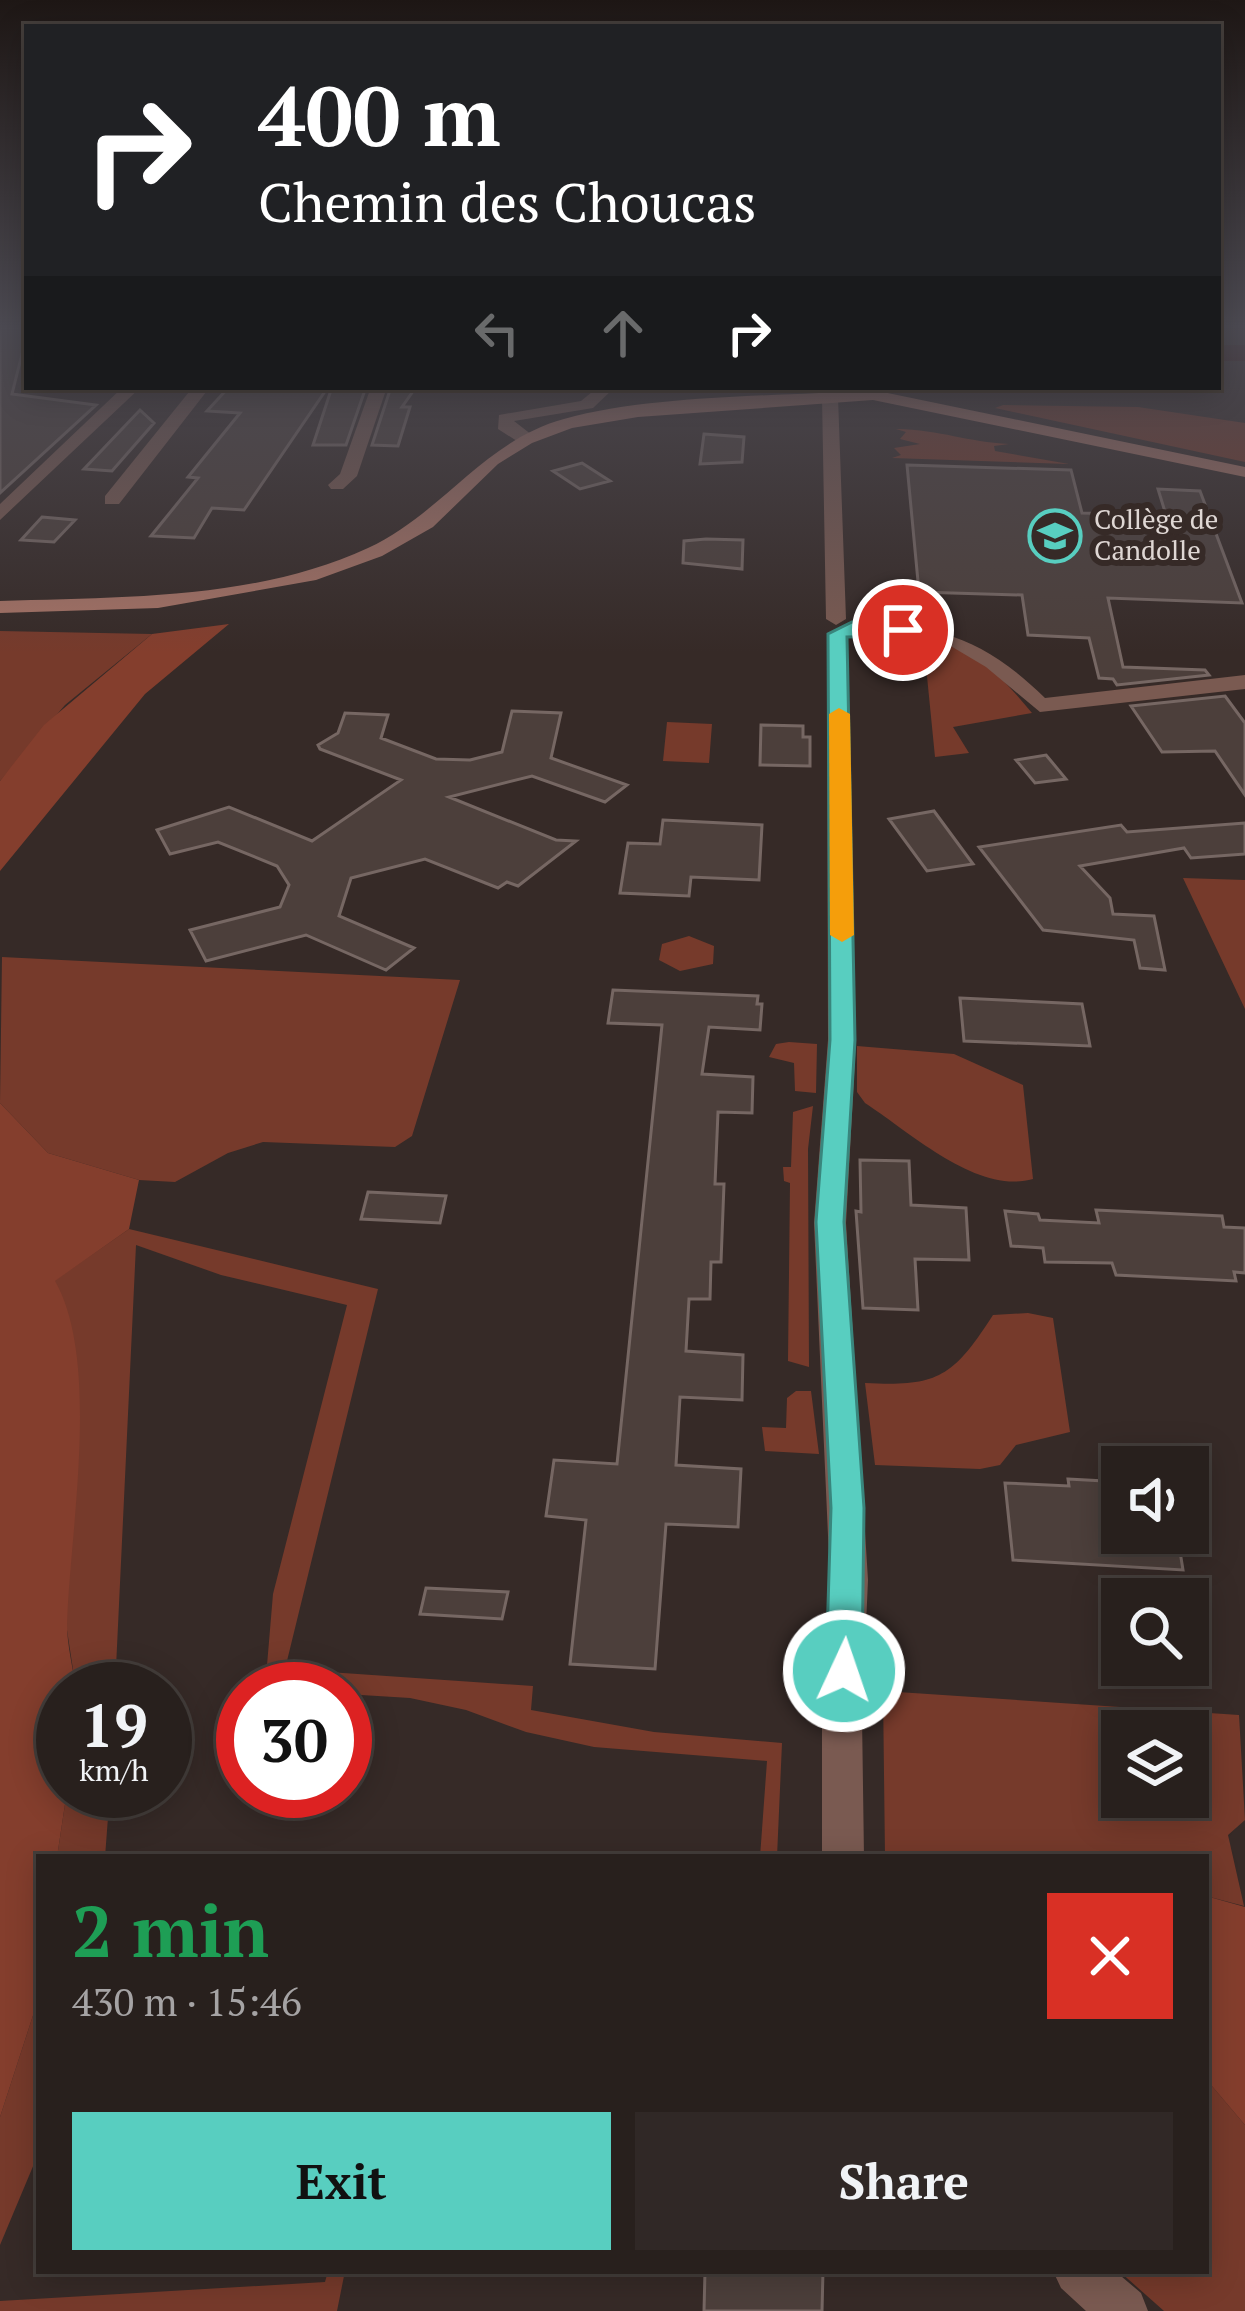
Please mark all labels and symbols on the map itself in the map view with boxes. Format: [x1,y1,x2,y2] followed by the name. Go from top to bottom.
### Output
[1094,501,1218,568] place label: Collège de Candolle
[1027,508,1083,564] school or university icon: Collège de Candolle
[852,579,954,681] pin
[781,1608,907,1734] position arrow
[216,1662,372,1818] speed limit sign: 30

